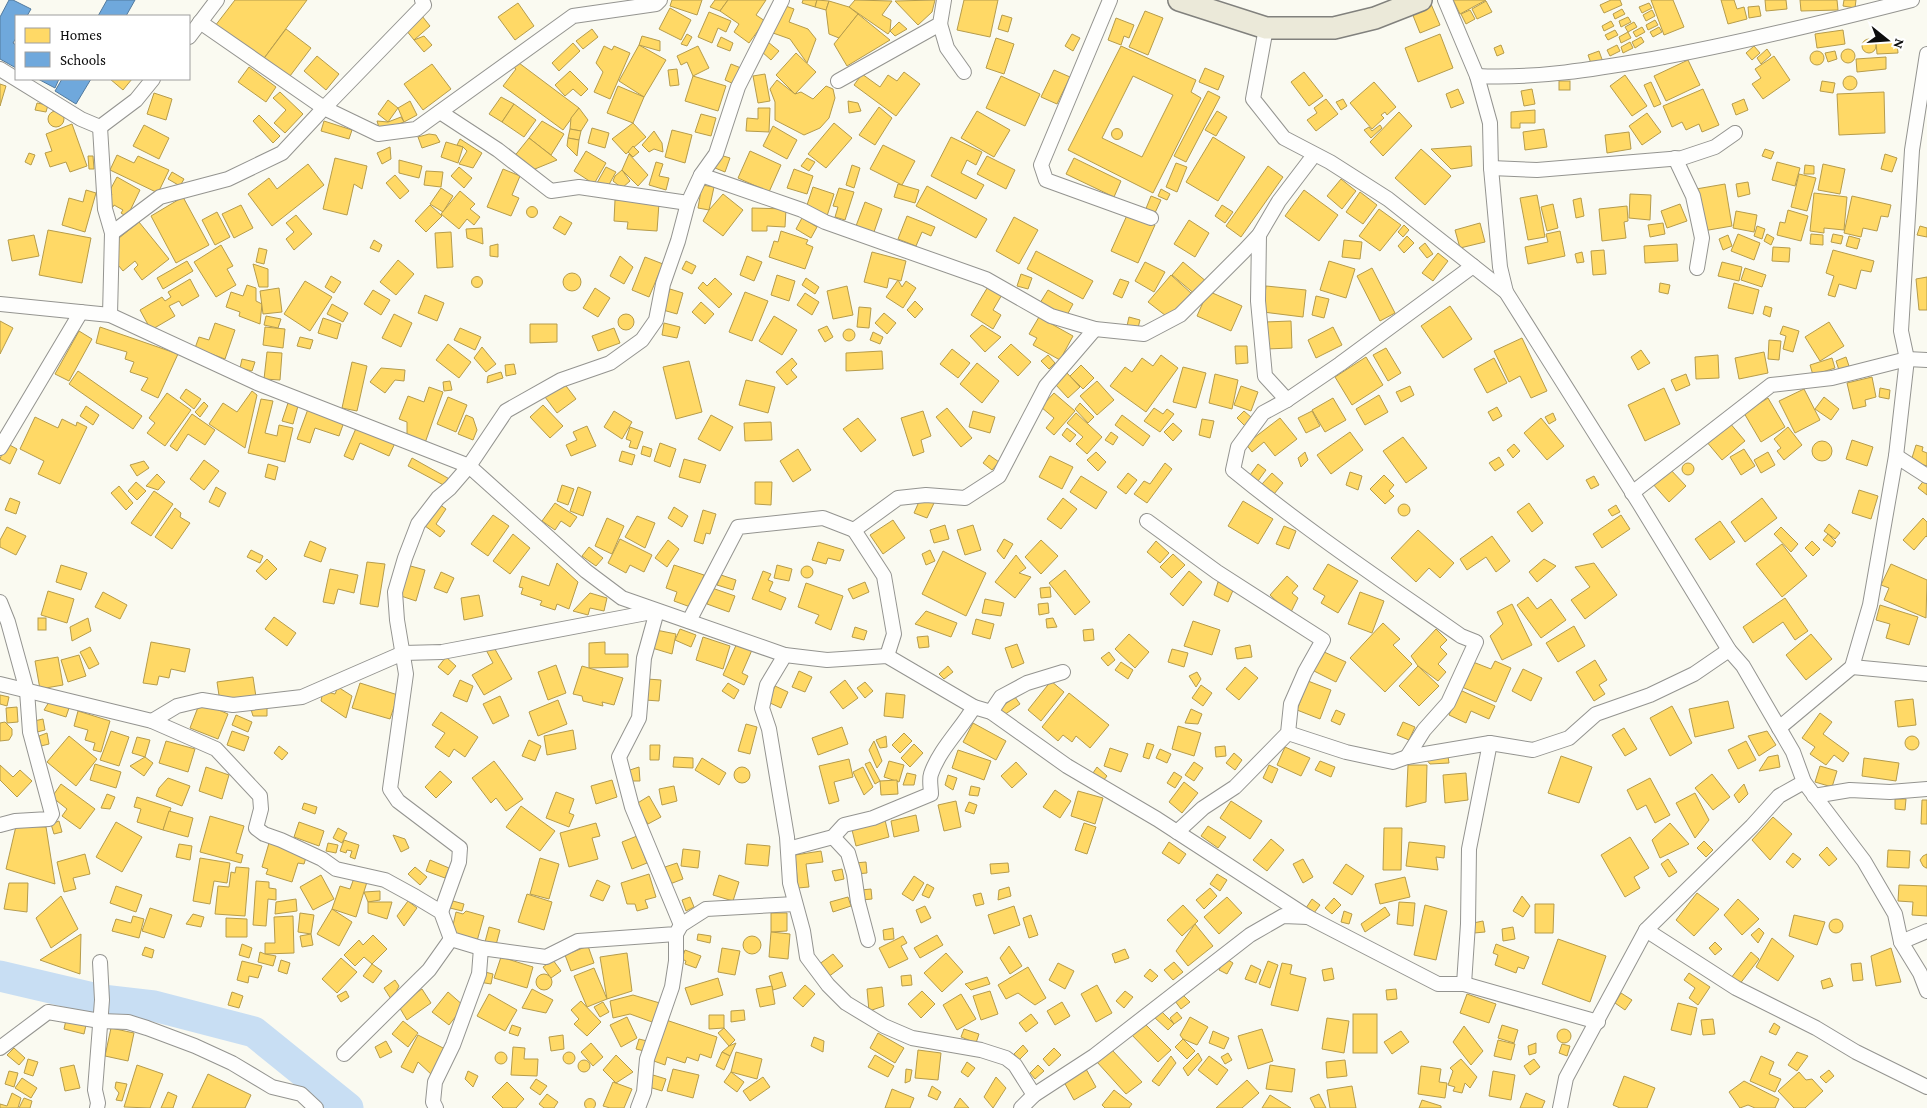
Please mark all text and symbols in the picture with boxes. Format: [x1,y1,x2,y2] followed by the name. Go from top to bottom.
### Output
[15,15,190,80] legend
[1862,15,1912,65] north arrow
[60,27,102,43] text: Homes
[1890,37,1908,51] text: N
[60,52,106,68] text: Schools

